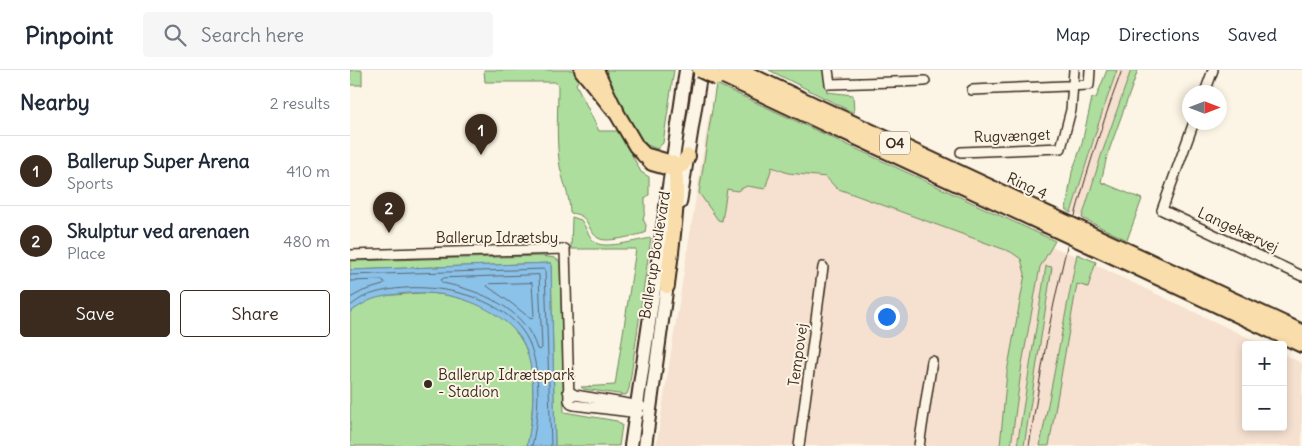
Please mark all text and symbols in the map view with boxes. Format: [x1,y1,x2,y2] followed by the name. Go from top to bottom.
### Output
[143,12,493,57] search box
[25,20,113,50] text: Pinpoint
[161,21,189,49] icon: search
[201,23,304,47] text: Search here
[1055,23,1090,46] text: Map
[1118,23,1200,46] text: Directions
[1228,23,1277,46] text: Saved
[1182,85,1227,130] north arrow
[20,89,90,116] text: Nearby
[270,93,330,113] text: 2 results
[465,114,497,155] pin: 1
[973,125,1051,146] street label: Rugvænget
[880,132,910,154] road number: O4
[67,149,250,173] text: Ballerup Super Arena
[33,161,39,181] text: 1
[286,161,330,181] text: 410 m
[1004,168,1051,203] street label: Ring 4
[67,173,113,193] text: Sports
[635,189,674,320] street label: Ballerup Boulevard
[373,192,405,233] pin: 2
[1195,203,1282,256] street label: Langekærvej
[67,219,250,243] text: Skulptur ved arenaen
[436,228,558,247] street label: Ballerup Idrætsby
[32,231,40,251] text: 2
[283,231,330,251] text: 480 m
[67,243,106,263] text: Place
[20,290,170,337] button: Save
[180,290,330,337] button: Share
[874,304,900,330] your location
[784,322,811,388] street label: Tempovej
[1242,341,1287,431] map controls
[1242,341,1287,386] button: +
[438,365,575,401] place label: Ballerup Idrætspark - Stadion
[422,378,434,390] marker: Ballerup Idrætspark - Stadion
[1242,386,1287,431] button: −

